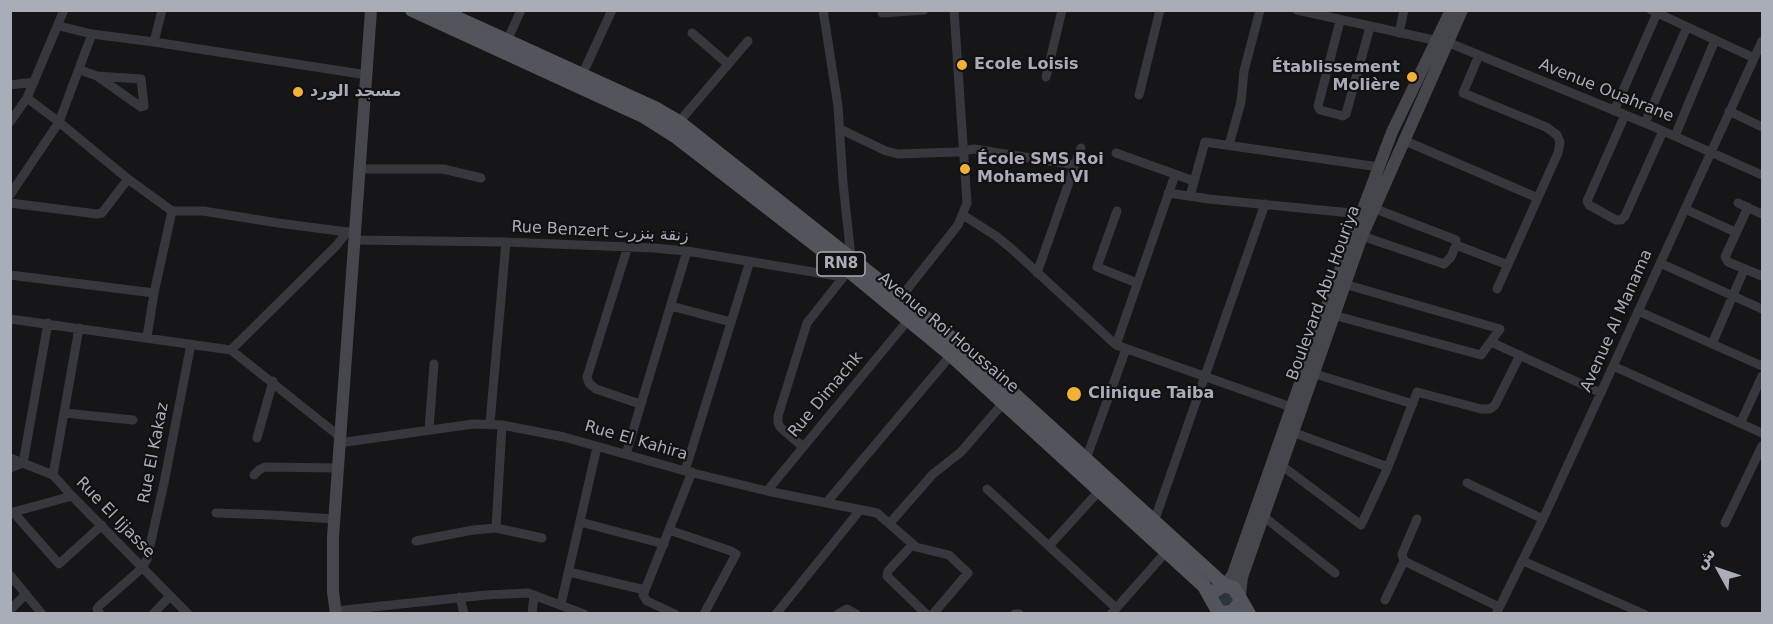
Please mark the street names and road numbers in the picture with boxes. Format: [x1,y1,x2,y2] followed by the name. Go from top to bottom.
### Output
[1536,55,1676,127] street label: Avenue Ouahrane
[1283,203,1365,383] street label: Boulevard Abu Houriya
[511,218,689,246] street label: Rue Benzert زنقة بنزرت
[1577,247,1657,395] street label: Avenue Al Manama
[817,252,865,276] road number: RN8
[874,269,1022,397] street label: Avenue Roi Houssaine
[785,348,867,442] street label: Rue Dimachk
[135,401,173,505] street label: Rue El Kakaz
[582,417,690,465] street label: Rue El Kahira
[72,474,158,562] street label: Rue El Ijjasse

